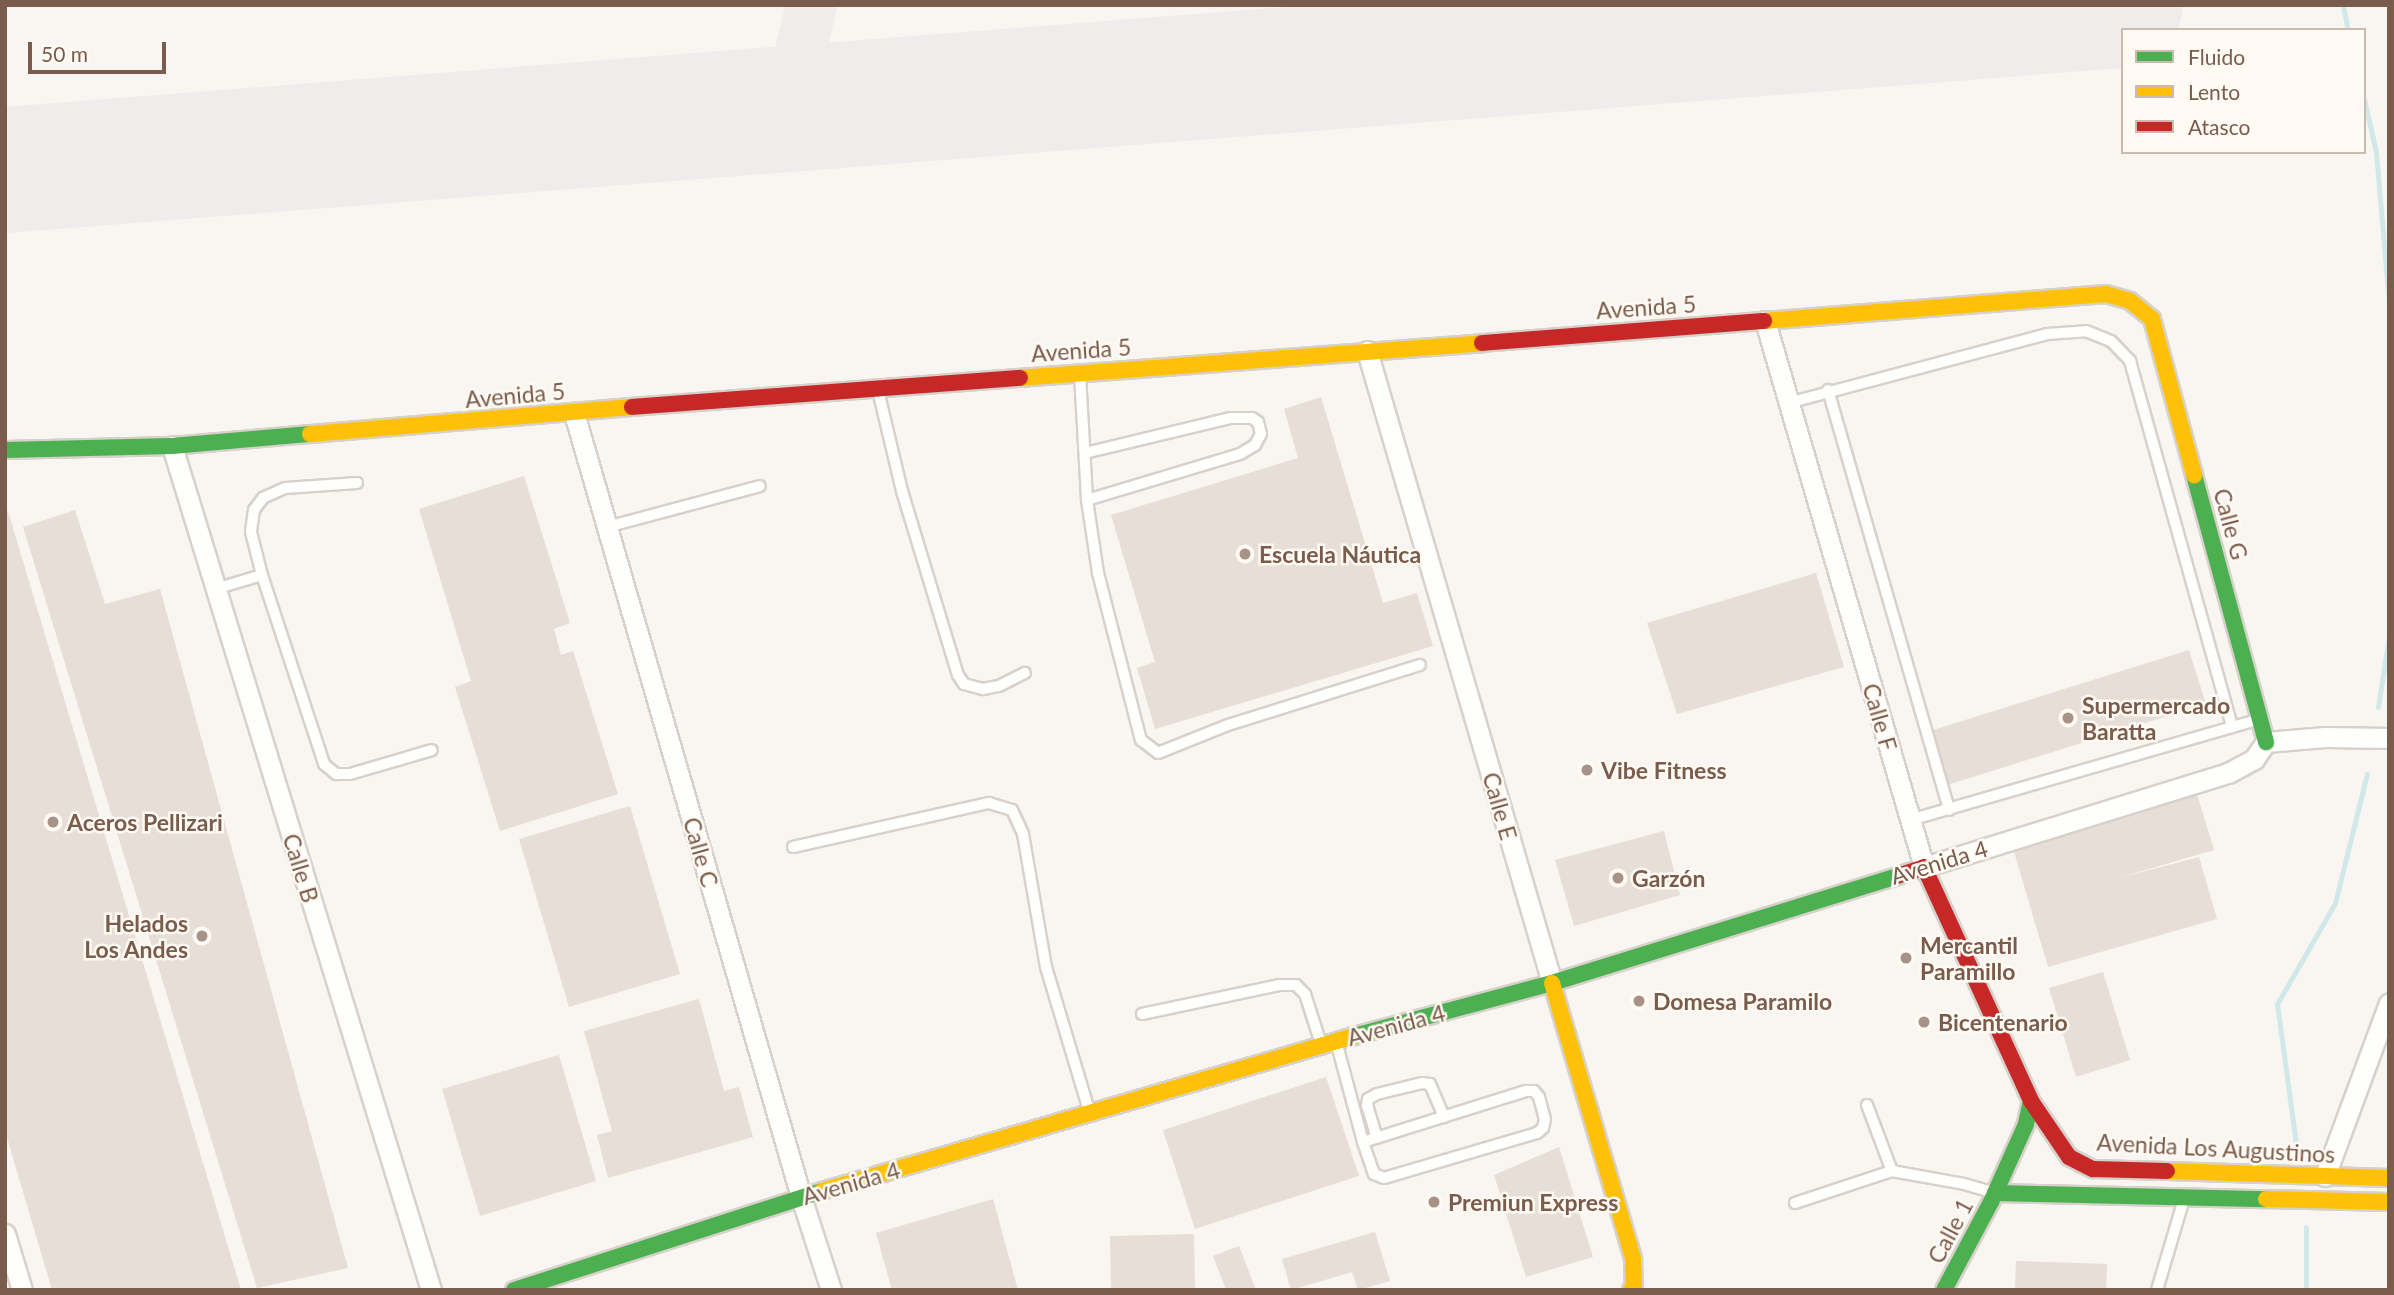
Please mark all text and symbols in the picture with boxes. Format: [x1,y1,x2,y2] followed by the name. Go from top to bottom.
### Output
[32,28,170,72] scale bar
[2121,28,2366,154] legend
[41,41,88,66] text: 50 m
[2188,44,2245,69] text: Fluido
[2188,79,2240,104] text: Lento
[2188,114,2250,139] text: Atasco
[1595,290,1697,324] street label: Avenida 5
[1030,333,1132,367] street label: Avenida 5
[464,377,566,413] street label: Avenida 5
[2208,485,2254,563] street label: Calle G
[1259,540,1421,568] place label: Escuela Náutica
[1237,546,1253,562] marker: Escuela Náutica
[1857,680,1903,754] street label: Calle F
[2082,691,2230,745] place label: Supermercado Baratta
[2060,710,2076,726] marker: Supermercado Baratta
[1601,756,1727,784] place label: Vibe Fitness
[1579,762,1595,778] marker: Vibe Fitness
[1477,769,1523,843] street label: Calle E
[67,808,223,836] place label: Aceros Pellizari
[45,814,61,830] marker: Aceros Pellizari
[678,814,724,890] street label: Calle C
[277,830,325,906] street label: Calle B
[1887,834,1991,890] street label: Avenida 4
[1632,864,1705,892] place label: Garzón
[1610,870,1626,886] marker: Garzón
[83,909,188,963] place label: Helados Los Andes
[194,928,210,944] marker: Helados Los Andes
[1920,931,2018,985] place label: Mercantil Paramillo
[1898,950,1914,966] marker: Mercantil Paramillo
[1653,987,1832,1015] place label: Domesa Paramilo
[1631,993,1647,1009] marker: Domesa Paramilo
[1344,999,1448,1051] street label: Avenida 4
[1938,1008,2068,1036] place label: Bicentenario
[1916,1014,1932,1030] marker: Bicentenario
[2096,1128,2336,1168] street label: Avenida Los Augustinos
[799,1156,903,1210] street label: Avenida 4
[1448,1188,1618,1216] place label: Premiun Express
[1426,1194,1442,1210] marker: Premiun Express
[1922,1194,1978,1268] street label: Calle 1

